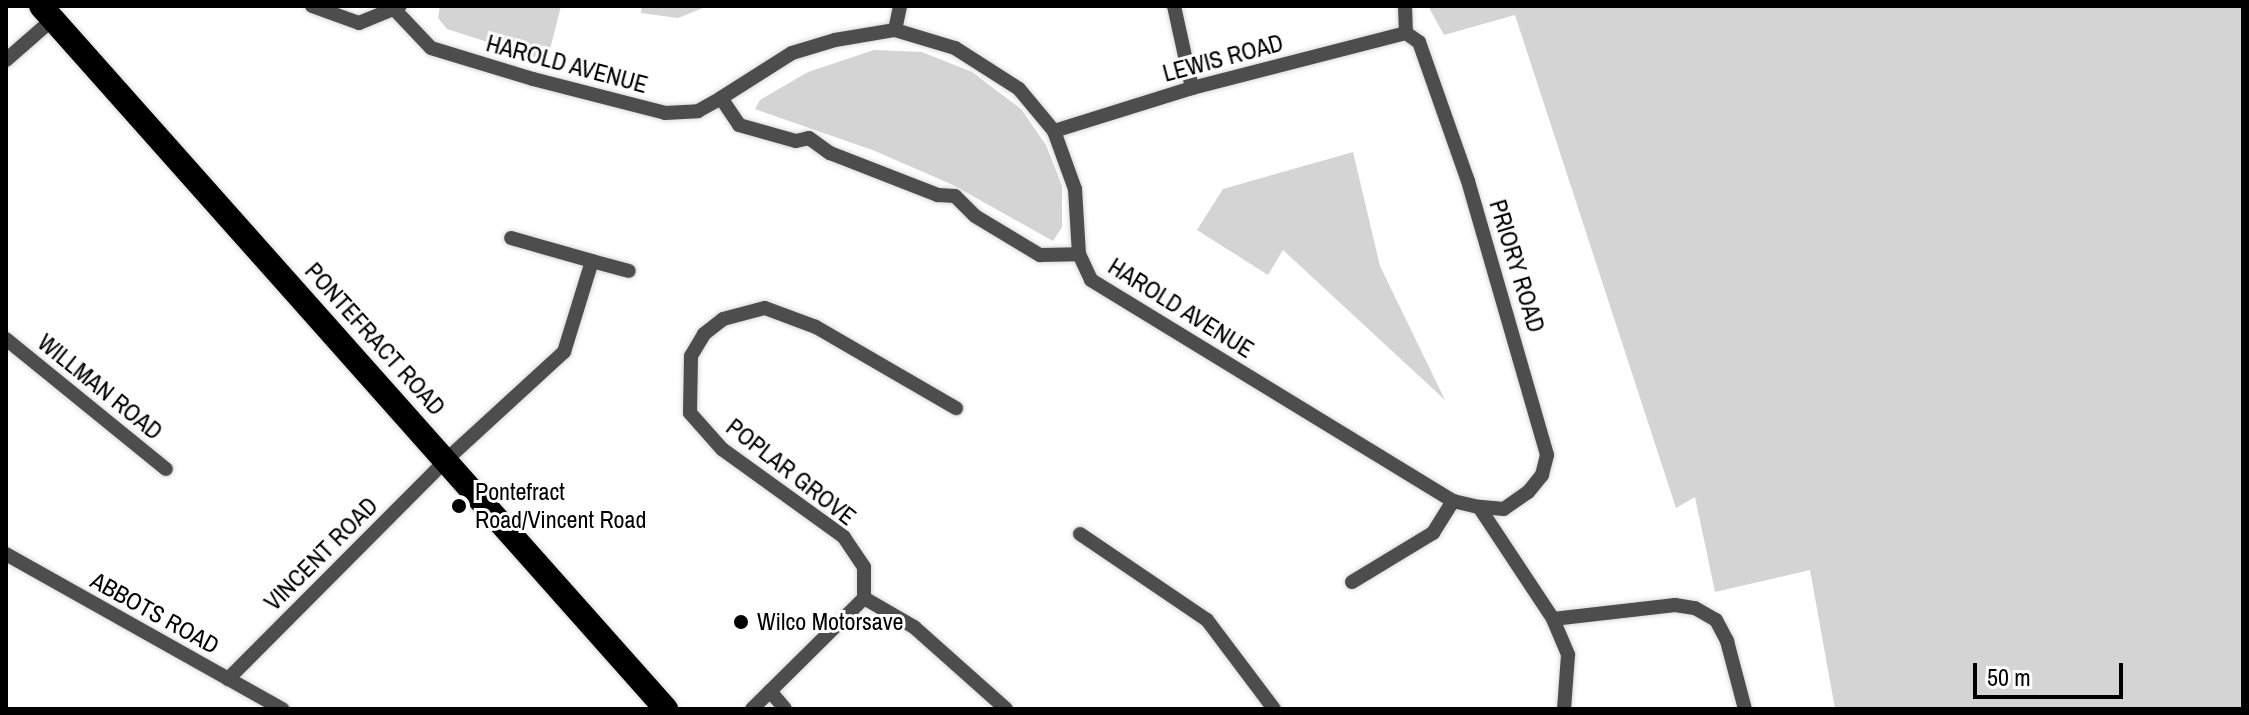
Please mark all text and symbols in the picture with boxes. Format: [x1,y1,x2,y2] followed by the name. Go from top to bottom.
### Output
[483,28,651,100] street label: HAROLD AVENUE
[1160,28,1286,88] street label: LEWIS ROAD
[1483,196,1551,336] street label: PRIORY ROAD
[1103,252,1259,364] street label: HAROLD AVENUE
[299,257,451,421] street label: PONTEFRACT ROAD
[32,328,168,446] street label: WILLMAN ROAD
[721,413,861,531] street label: POPLAR GROVE
[475,478,646,534] place label: Pontefract Road/Vincent Road
[258,491,384,617] street label: VINCENT ROAD
[450,497,468,515] marker: Pontefract Road/Vincent Road
[86,566,224,660] street label: ABBOTS ROAD
[757,608,904,636] place label: Wilco Motorsave
[732,613,750,631] marker: Wilco Motorsave
[1977,647,2127,697] scale bar
[1987,661,2031,693] text: 50 m

